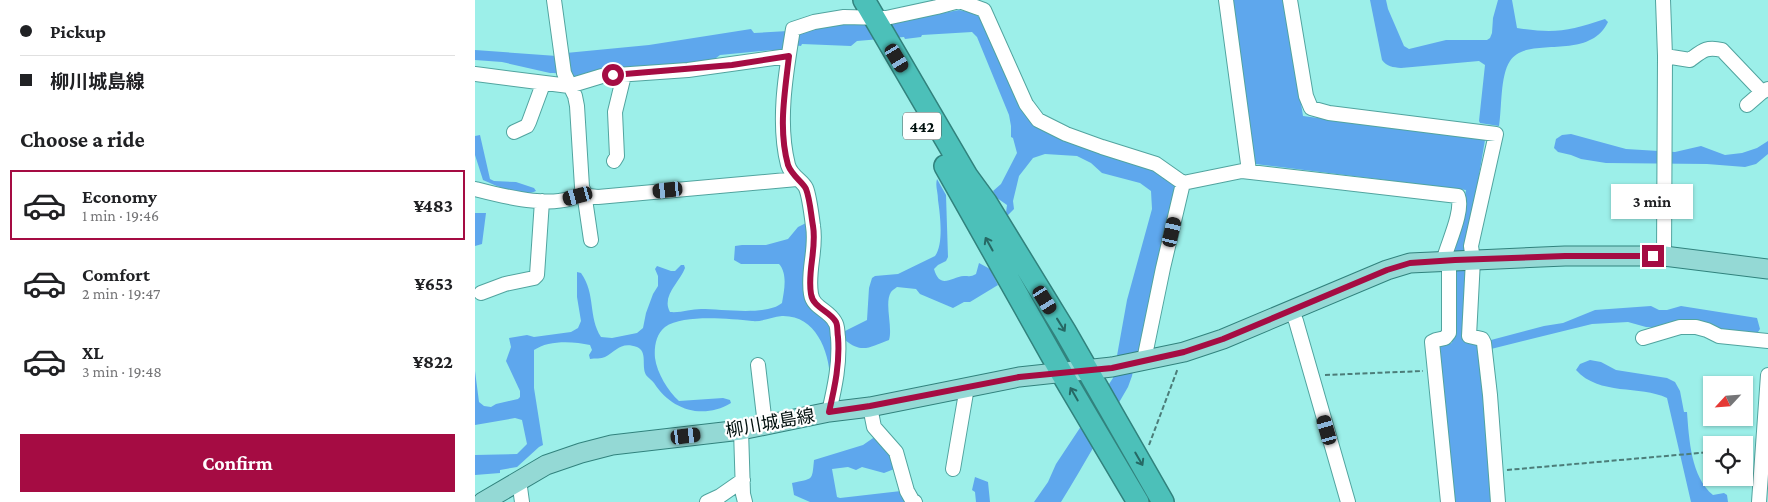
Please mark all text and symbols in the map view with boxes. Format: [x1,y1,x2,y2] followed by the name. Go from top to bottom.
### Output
[50,21,106,42] text: Pickup
[882,41,911,75] car
[602,64,624,86] route start
[50,71,145,92] text: 柳川城島線
[903,112,941,140] road number: 442
[20,127,145,152] text: Choose a ride
[652,181,683,199] car
[22,183,67,228] icon: car
[1612,184,1694,218] callout: 3 min
[561,185,594,207] car
[82,186,157,207] text: Economy
[1633,193,1671,210] text: 3 min
[413,195,453,216] text: ¥483
[82,207,159,224] text: 1 min · 19:46
[1161,216,1182,248] car
[984,237,994,252] one-way arrow
[1642,245,1664,267] route end
[22,261,67,306] icon: car
[82,264,150,285] text: Comfort
[414,273,453,294] text: ¥653
[1030,283,1059,317] car
[82,285,160,302] text: 2 min · 19:47
[1056,318,1066,332] one-way arrow
[22,339,67,384] icon: car
[82,342,104,363] text: XL
[413,351,453,372] text: ¥822
[82,363,162,380] text: 3 min · 19:48
[1703,376,1753,426] north arrow
[1703,376,1753,486] map controls
[1068,388,1078,402] one-way arrow
[724,405,816,441] street label: 柳川城島線
[1315,414,1338,446] car
[670,427,701,445] car
[20,434,455,492] button: Confirm
[1703,436,1753,486] button: locate
[1135,451,1145,465] one-way arrow

